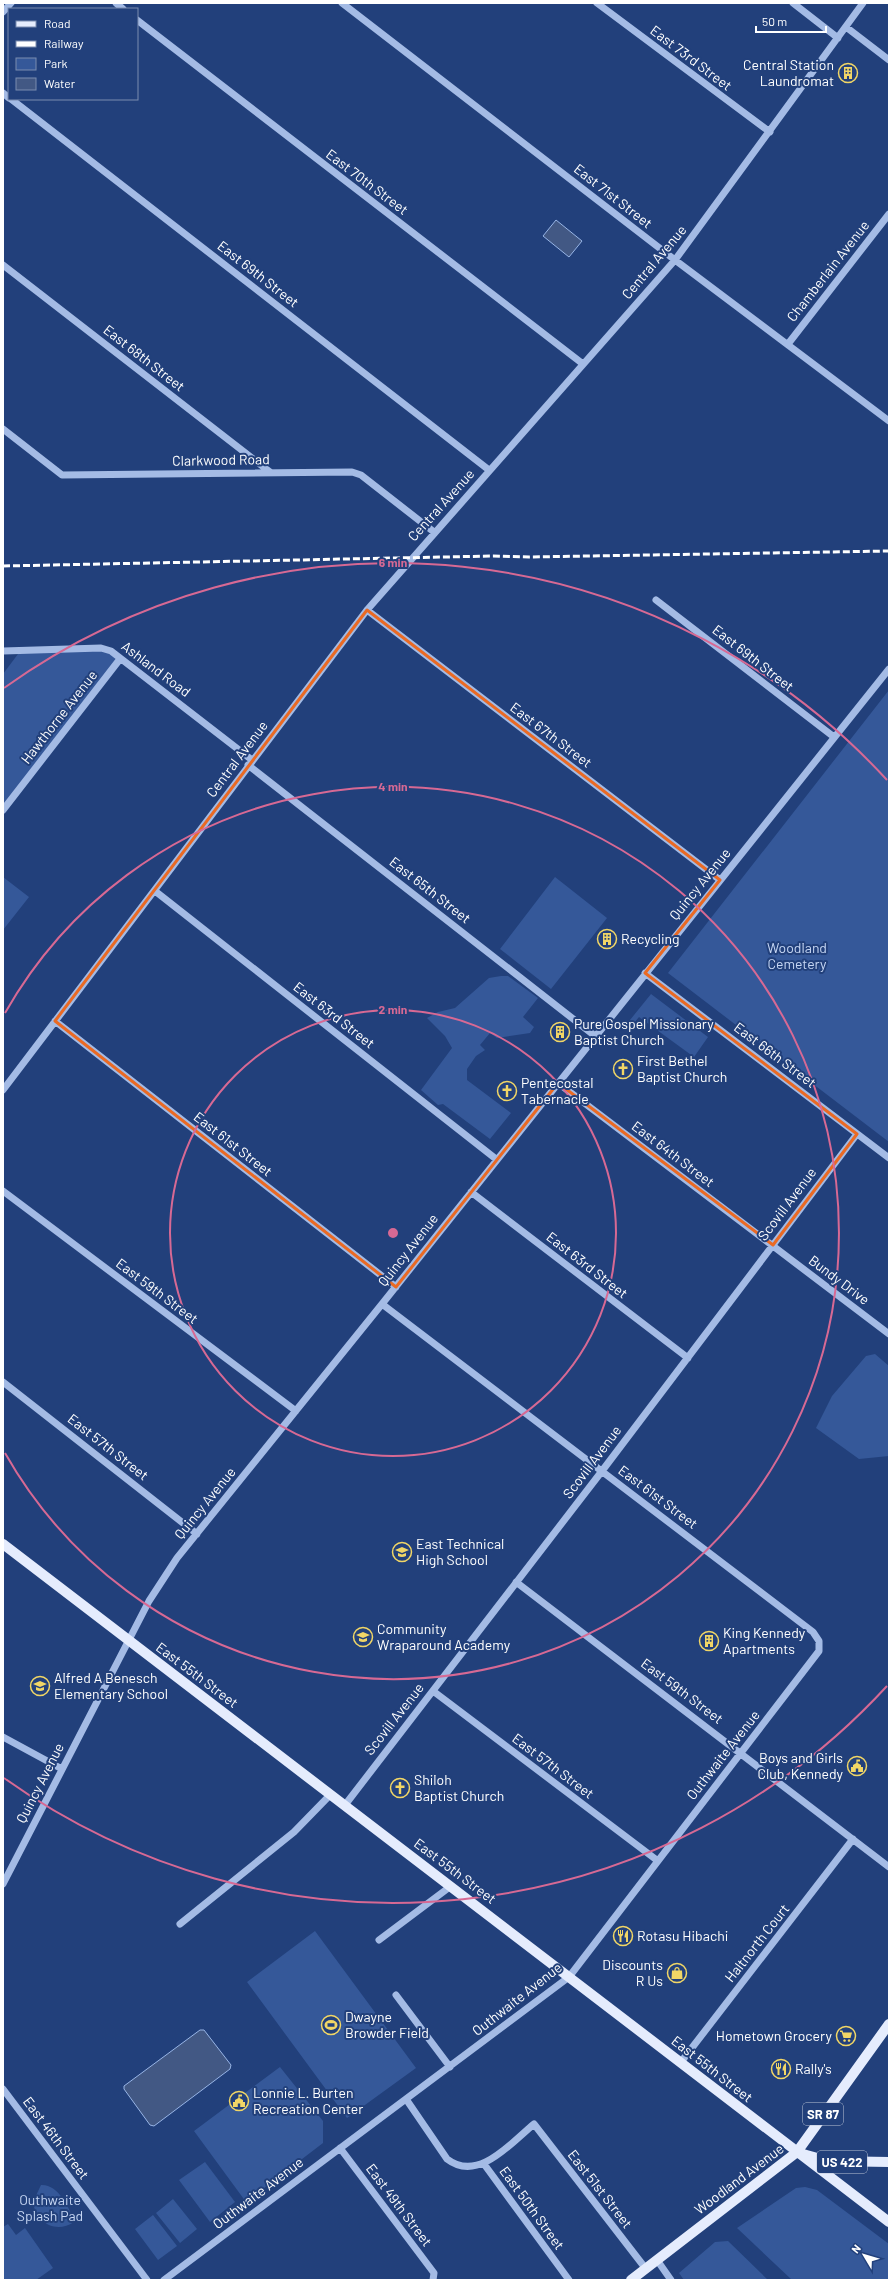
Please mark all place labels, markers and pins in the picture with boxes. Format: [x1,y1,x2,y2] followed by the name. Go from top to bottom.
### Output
[743,56,834,89] place label: Central Station Laundromat
[837,62,859,84] building icon: Central Station Laundromat
[596,928,618,950] building icon: Recycling
[621,930,680,947] place label: Recycling
[574,1015,714,1048] place label: Pure Gospel Missionary Baptist Church
[549,1021,571,1043] building icon: Pure Gospel Missionary Baptist Church
[637,1052,727,1085] place label: First Bethel Baptist Church
[612,1058,634,1080] church icon: First Bethel Baptist Church
[521,1074,593,1107] place label: Pentecostal Tabernacle
[496,1080,518,1102] church icon: Pentecostal Tabernacle
[386,1226,400,1240] centre of rings
[416,1535,504,1568] place label: East Technical High School
[391,1541,413,1563] school or university icon: East Technical High School
[377,1620,511,1653] place label: Community Wraparound Academy
[723,1624,806,1657] place label: King Kennedy Apartments
[352,1626,374,1648] school or university icon: Community Wraparound Academy
[698,1630,720,1652] building icon: King Kennedy Apartments
[54,1669,168,1702] place label: Alfred A Benesch Elementary School
[29,1675,51,1697] school or university icon: Alfred A Benesch Elementary School
[758,1749,844,1782] place label: Boys and Girls Club, Kennedy
[846,1755,868,1777] public building icon: Boys and Girls Club, Kennedy
[414,1771,504,1804] place label: Shiloh Baptist Church
[389,1777,411,1799] church icon: Shiloh Baptist Church
[612,1925,634,1947] restaurant icon: Rotasu Hibachi
[637,1927,728,1944] place label: Rotasu Hibachi
[602,1956,663,1989] place label: Discounts R Us
[666,1962,688,1984] shop icon: Discounts R Us
[345,2008,429,2041] place label: Dwayne Browder Field
[320,2014,342,2036] sports icon: Dwayne Browder Field
[835,2025,857,2047] supermarket icon: Hometown Grocery
[716,2027,833,2044] place label: Hometown Grocery
[770,2058,792,2080] restaurant icon: Rally's
[795,2060,832,2077] place label: Rally's
[253,2084,363,2117] place label: Lonnie L. Burten Recreation Center
[228,2090,250,2112] public building icon: Lonnie L. Burten Recreation Center

